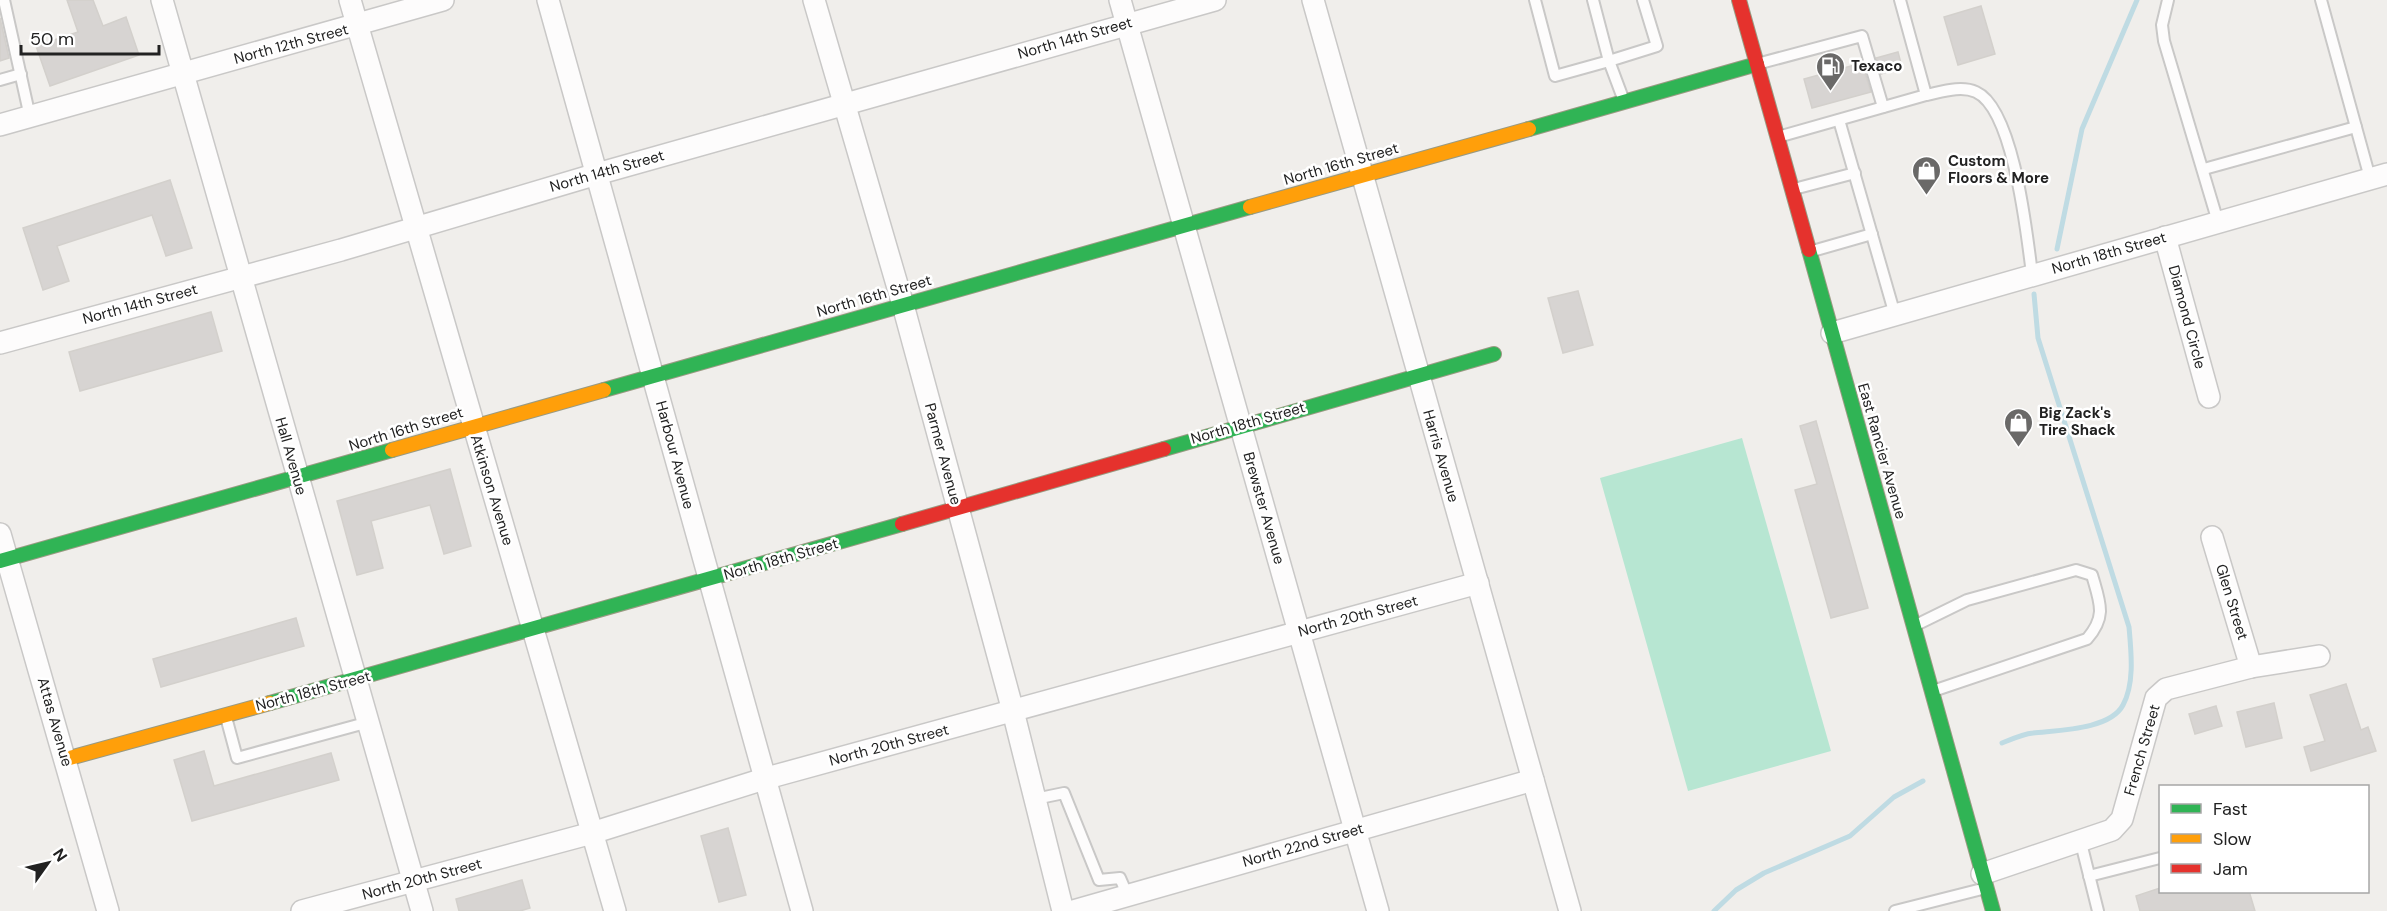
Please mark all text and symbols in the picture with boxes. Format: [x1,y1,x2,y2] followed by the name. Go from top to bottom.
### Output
[1015,12,1135,64] street label: North 14th Street
[21,18,159,56] scale bar
[232,19,351,69] street label: North 12th Street
[30,27,74,51] text: 50 m
[1814,50,1846,92] fuel station icon: Texaco
[1851,56,1903,76] place label: Texaco
[1281,138,1401,190] street label: North 16th Street
[547,145,667,197] street label: North 14th Street
[1948,151,2049,188] place label: Custom Floors & More
[1911,154,1943,196] shop icon: Custom Floors & More
[2049,227,2169,279] street label: North 18th Street
[2164,263,2210,371] street label: Diamond Circle
[814,270,934,322] street label: North 16th Street
[80,279,200,329] street label: North 14th Street
[1853,381,1911,521] street label: East Rancier Avenue
[1188,397,1308,449] street label: North 18th Street
[651,399,699,511] street label: Harbour Avenue
[920,401,966,507] street label: Parmer Avenue
[346,402,466,456] street label: North 16th Street
[2039,403,2116,440] place label: Big Zack's Tire Shack
[2002,406,2034,448] shop icon: Big Zack's Tire Shack
[1418,407,1464,505] street label: Harris Avenue
[270,415,312,497] street label: Hall Avenue
[466,432,518,548] street label: Atkinson Avenue
[1238,450,1290,566] street label: Brewster Avenue
[721,533,841,585] street label: North 18th Street
[2211,562,2253,642] street label: Glen Street
[1296,590,1420,642] street label: North 20th Street
[253,666,373,716] street label: North 18th Street
[33,675,77,769] street label: Attas Avenue
[2119,702,2165,798] street label: French Street
[827,719,951,771] street label: North 20th Street
[2159,785,2369,893] legend
[2213,797,2248,821] text: Fast
[1240,818,1366,872] street label: North 22nd Street
[2213,827,2252,851] text: Slow
[18,833,78,893] north arrow
[48,844,72,866] text: N
[360,853,484,905] street label: North 20th Street
[2213,857,2248,881] text: Jam

